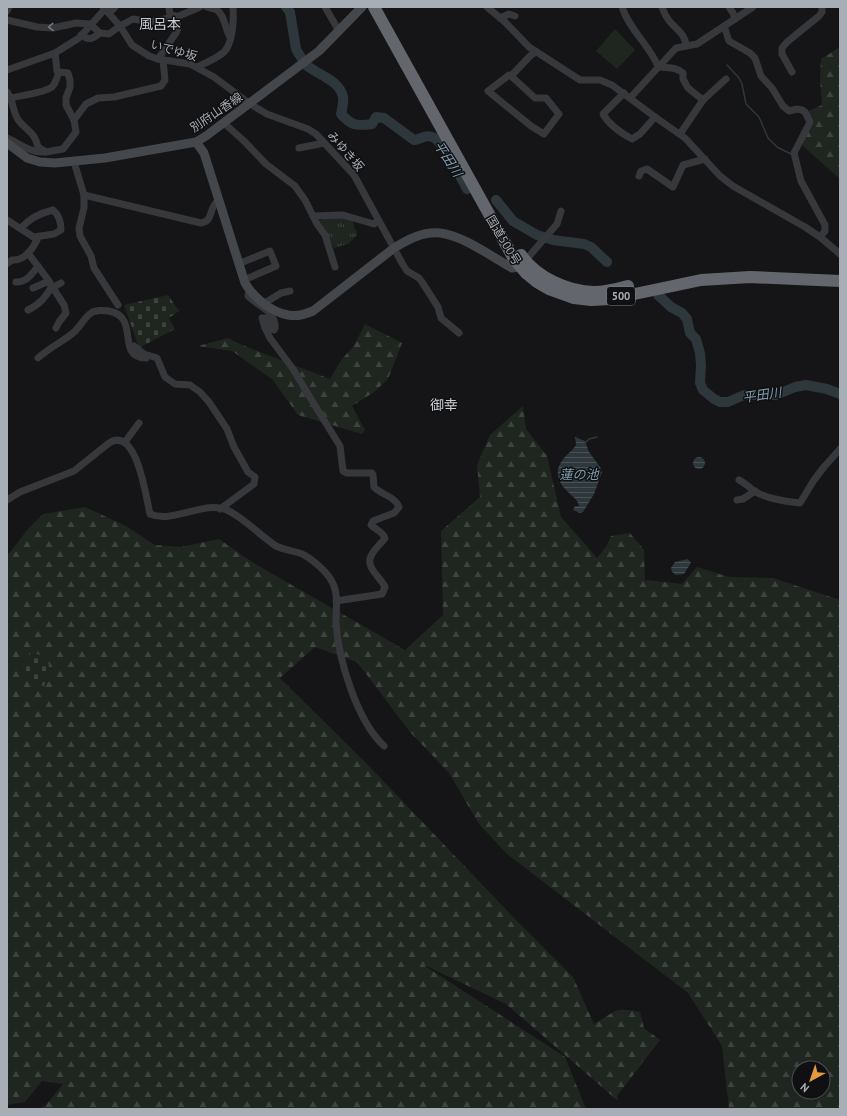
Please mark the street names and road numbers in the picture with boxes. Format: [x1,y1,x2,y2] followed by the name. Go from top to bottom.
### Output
[149,36,199,64] street label: いでゆ坂
[187,89,245,135] street label: 別府山香線
[325,128,367,174] street label: みゆき坂
[483,212,525,268] street label: 国道500号
[607,287,635,305] road number: 500

